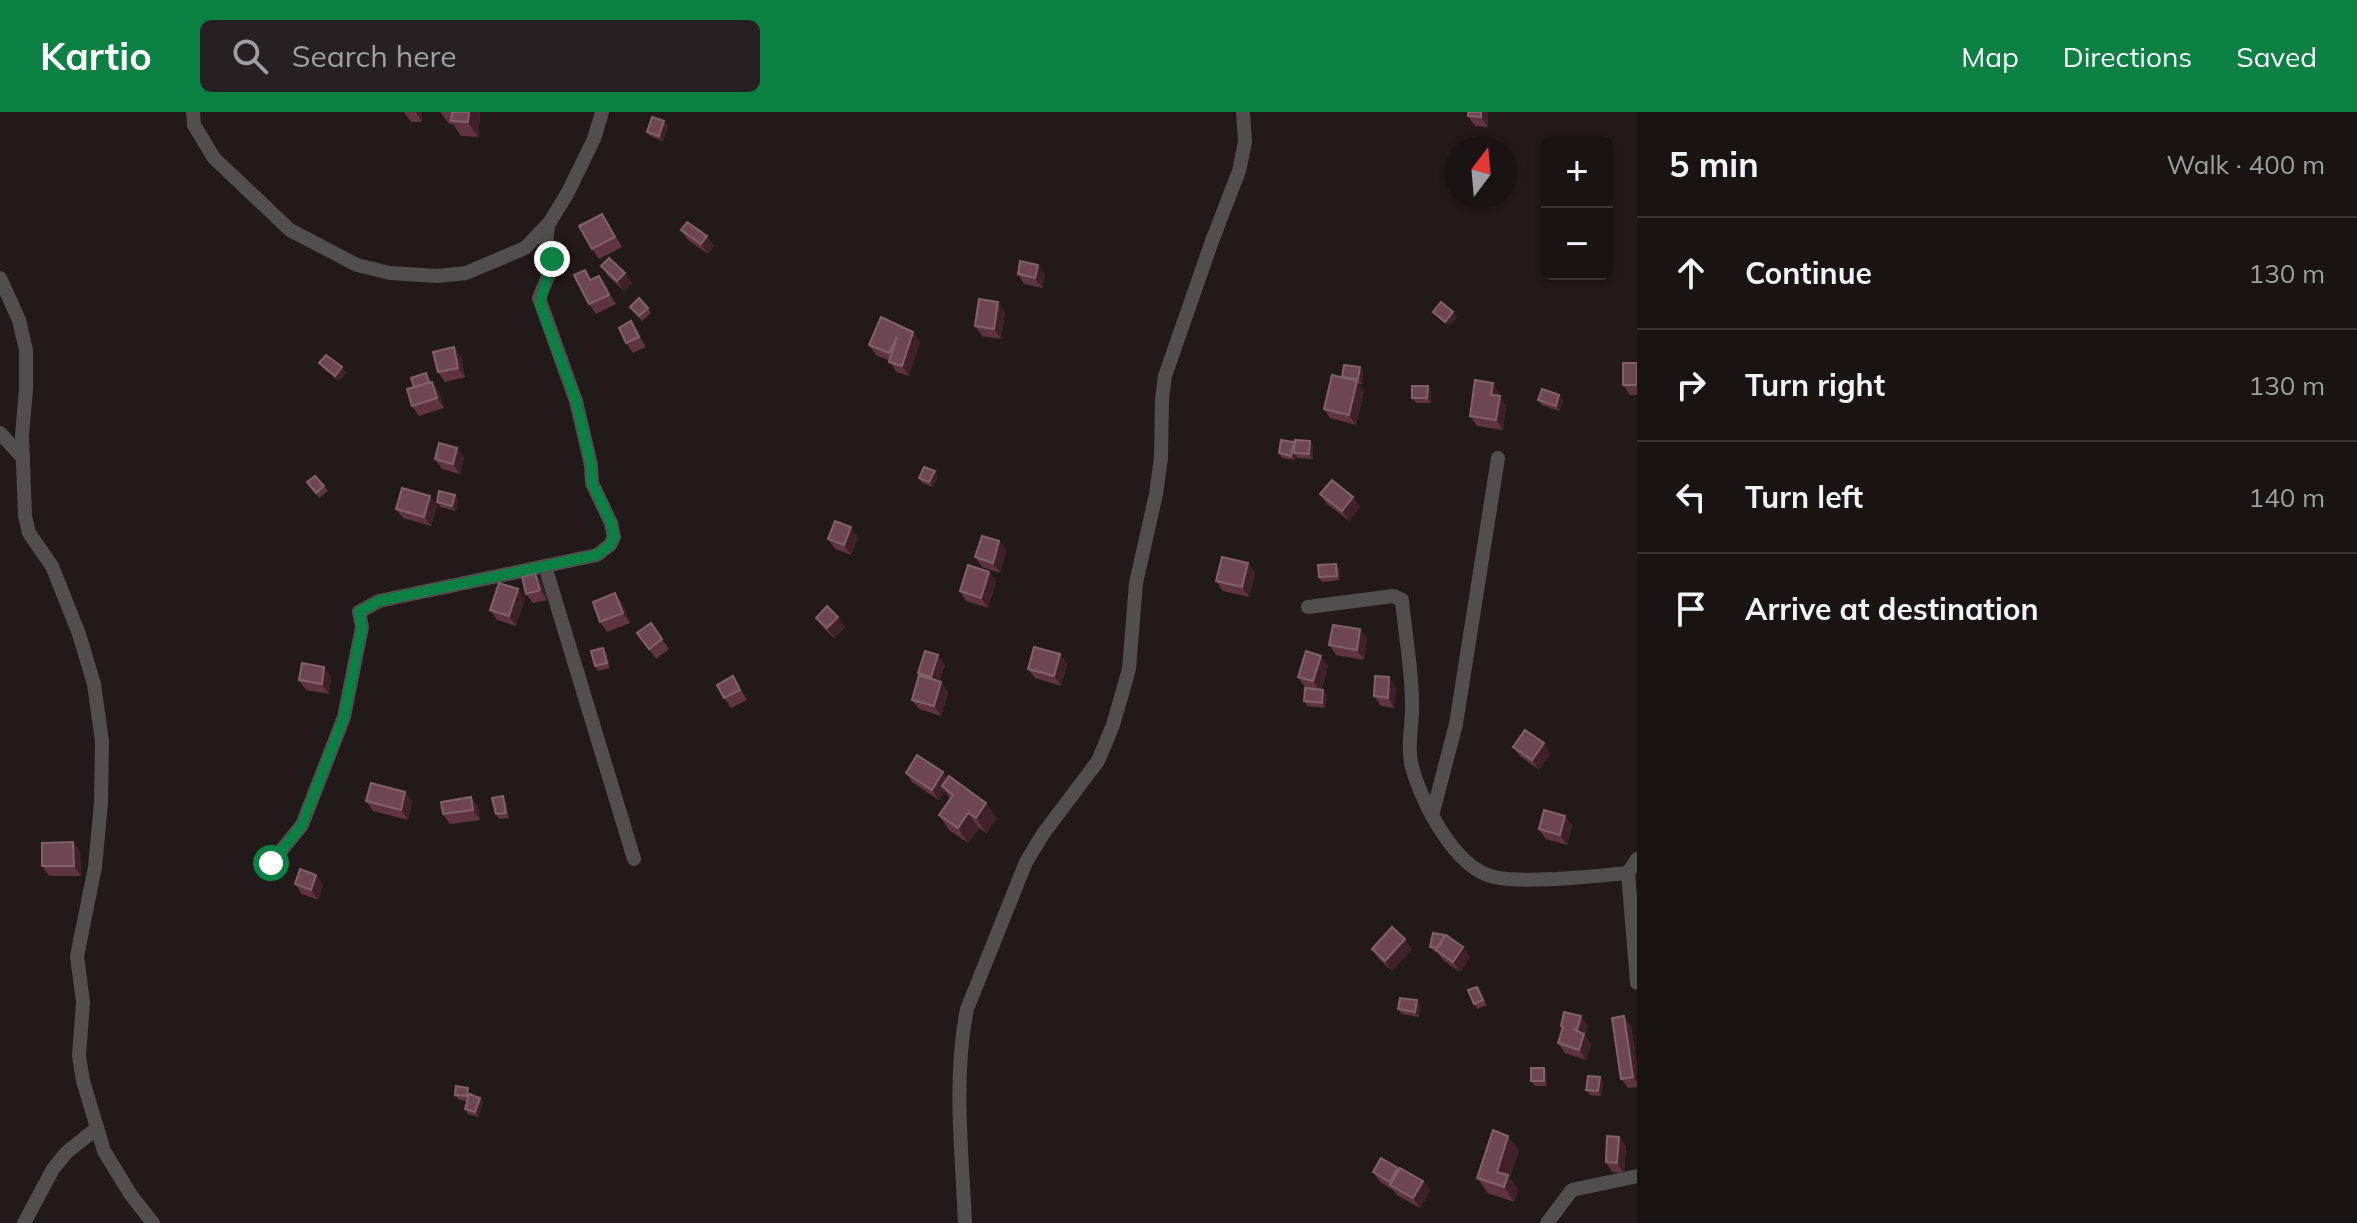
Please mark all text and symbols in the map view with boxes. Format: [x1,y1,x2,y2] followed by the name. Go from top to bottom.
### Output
[200,20,760,92] search box
[40,32,152,80] text: Kartio
[228,34,272,78] icon: search
[292,37,457,75] text: Search here
[1961,39,2019,74] text: Map
[2063,39,2192,74] text: Directions
[2236,39,2317,74] text: Saved
[1445,136,1517,208] north arrow
[1541,136,1613,280] map controls
[1541,136,1613,208] button: +
[1669,143,1759,186] text: 5 min
[2166,148,2325,181] text: Walk · 400 m
[1541,208,1613,280] button: −
[534,241,570,277] route end
[1669,251,1713,295] icon: ahead
[1745,254,1872,292] text: Continue
[2249,257,2325,290] text: 130 m
[1669,363,1713,407] icon: right
[1745,366,1885,404] text: Turn right
[2249,369,2325,402] text: 130 m
[1669,475,1713,519] icon: left
[1745,478,1863,516] text: Turn left
[2249,481,2325,514] text: 140 m
[1669,587,1713,631] icon: arrive
[1745,590,2039,628] text: Arrive at destination
[253,845,289,881] route start

